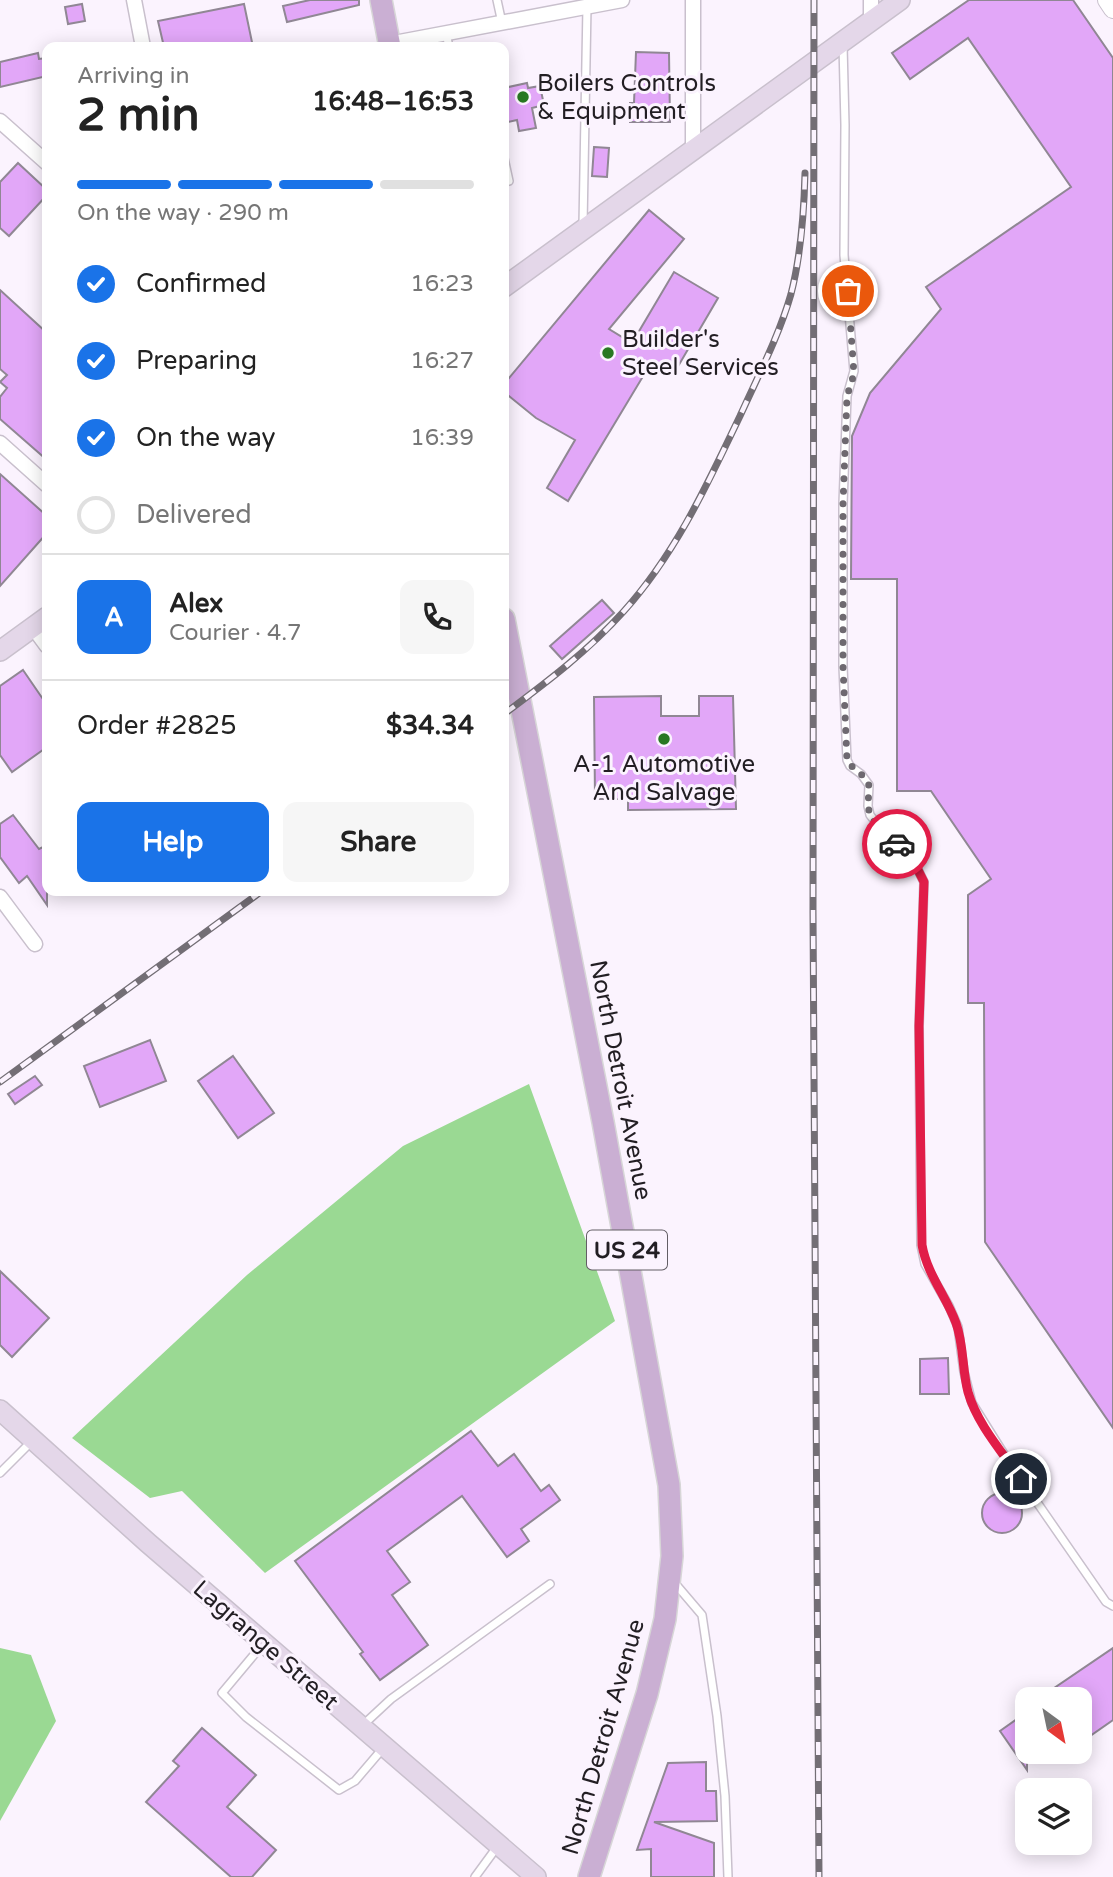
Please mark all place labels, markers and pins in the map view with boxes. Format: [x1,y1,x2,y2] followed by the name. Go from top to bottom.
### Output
[537,69,716,126] place label: Boilers Controls & Equipment
[515,89,531,105] marker: Boilers Controls & Equipment
[818,261,878,321] pin
[622,325,779,382] place label: Builder's Steel Services
[600,345,616,361] marker: Builder's Steel Services
[656,731,672,747] marker: A-1 Automotive And Salvage
[573,750,755,807] place label: A-1 Automotive And Salvage
[991,1449,1051,1509] pin

